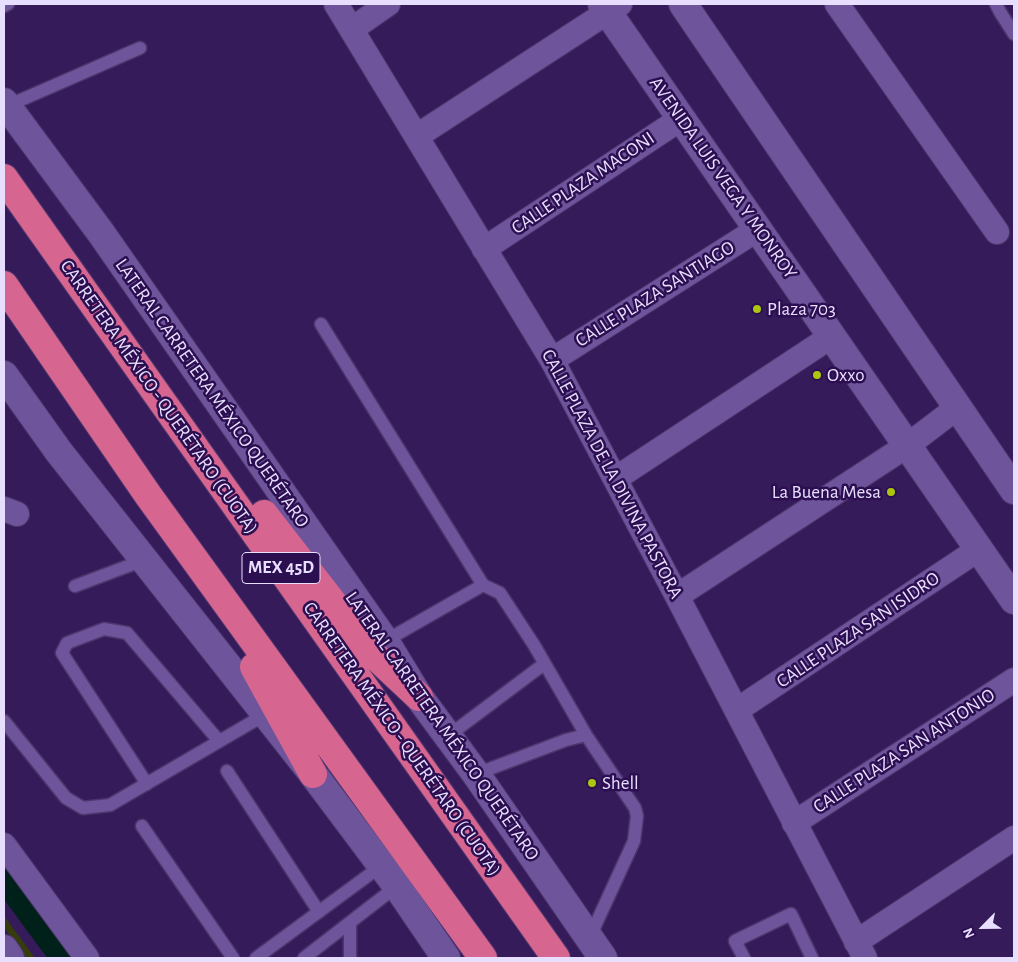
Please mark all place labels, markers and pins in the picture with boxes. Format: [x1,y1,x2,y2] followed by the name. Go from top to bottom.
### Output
[767,298,836,320] place label: Plaza 703
[751,303,763,315] marker: Plaza 703
[827,364,865,386] place label: Oxxo
[811,369,823,381] marker: Oxxo
[772,481,881,503] place label: La Buena Mesa
[885,486,897,498] marker: La Buena Mesa
[602,772,639,794] place label: Shell
[586,777,598,789] marker: Shell

